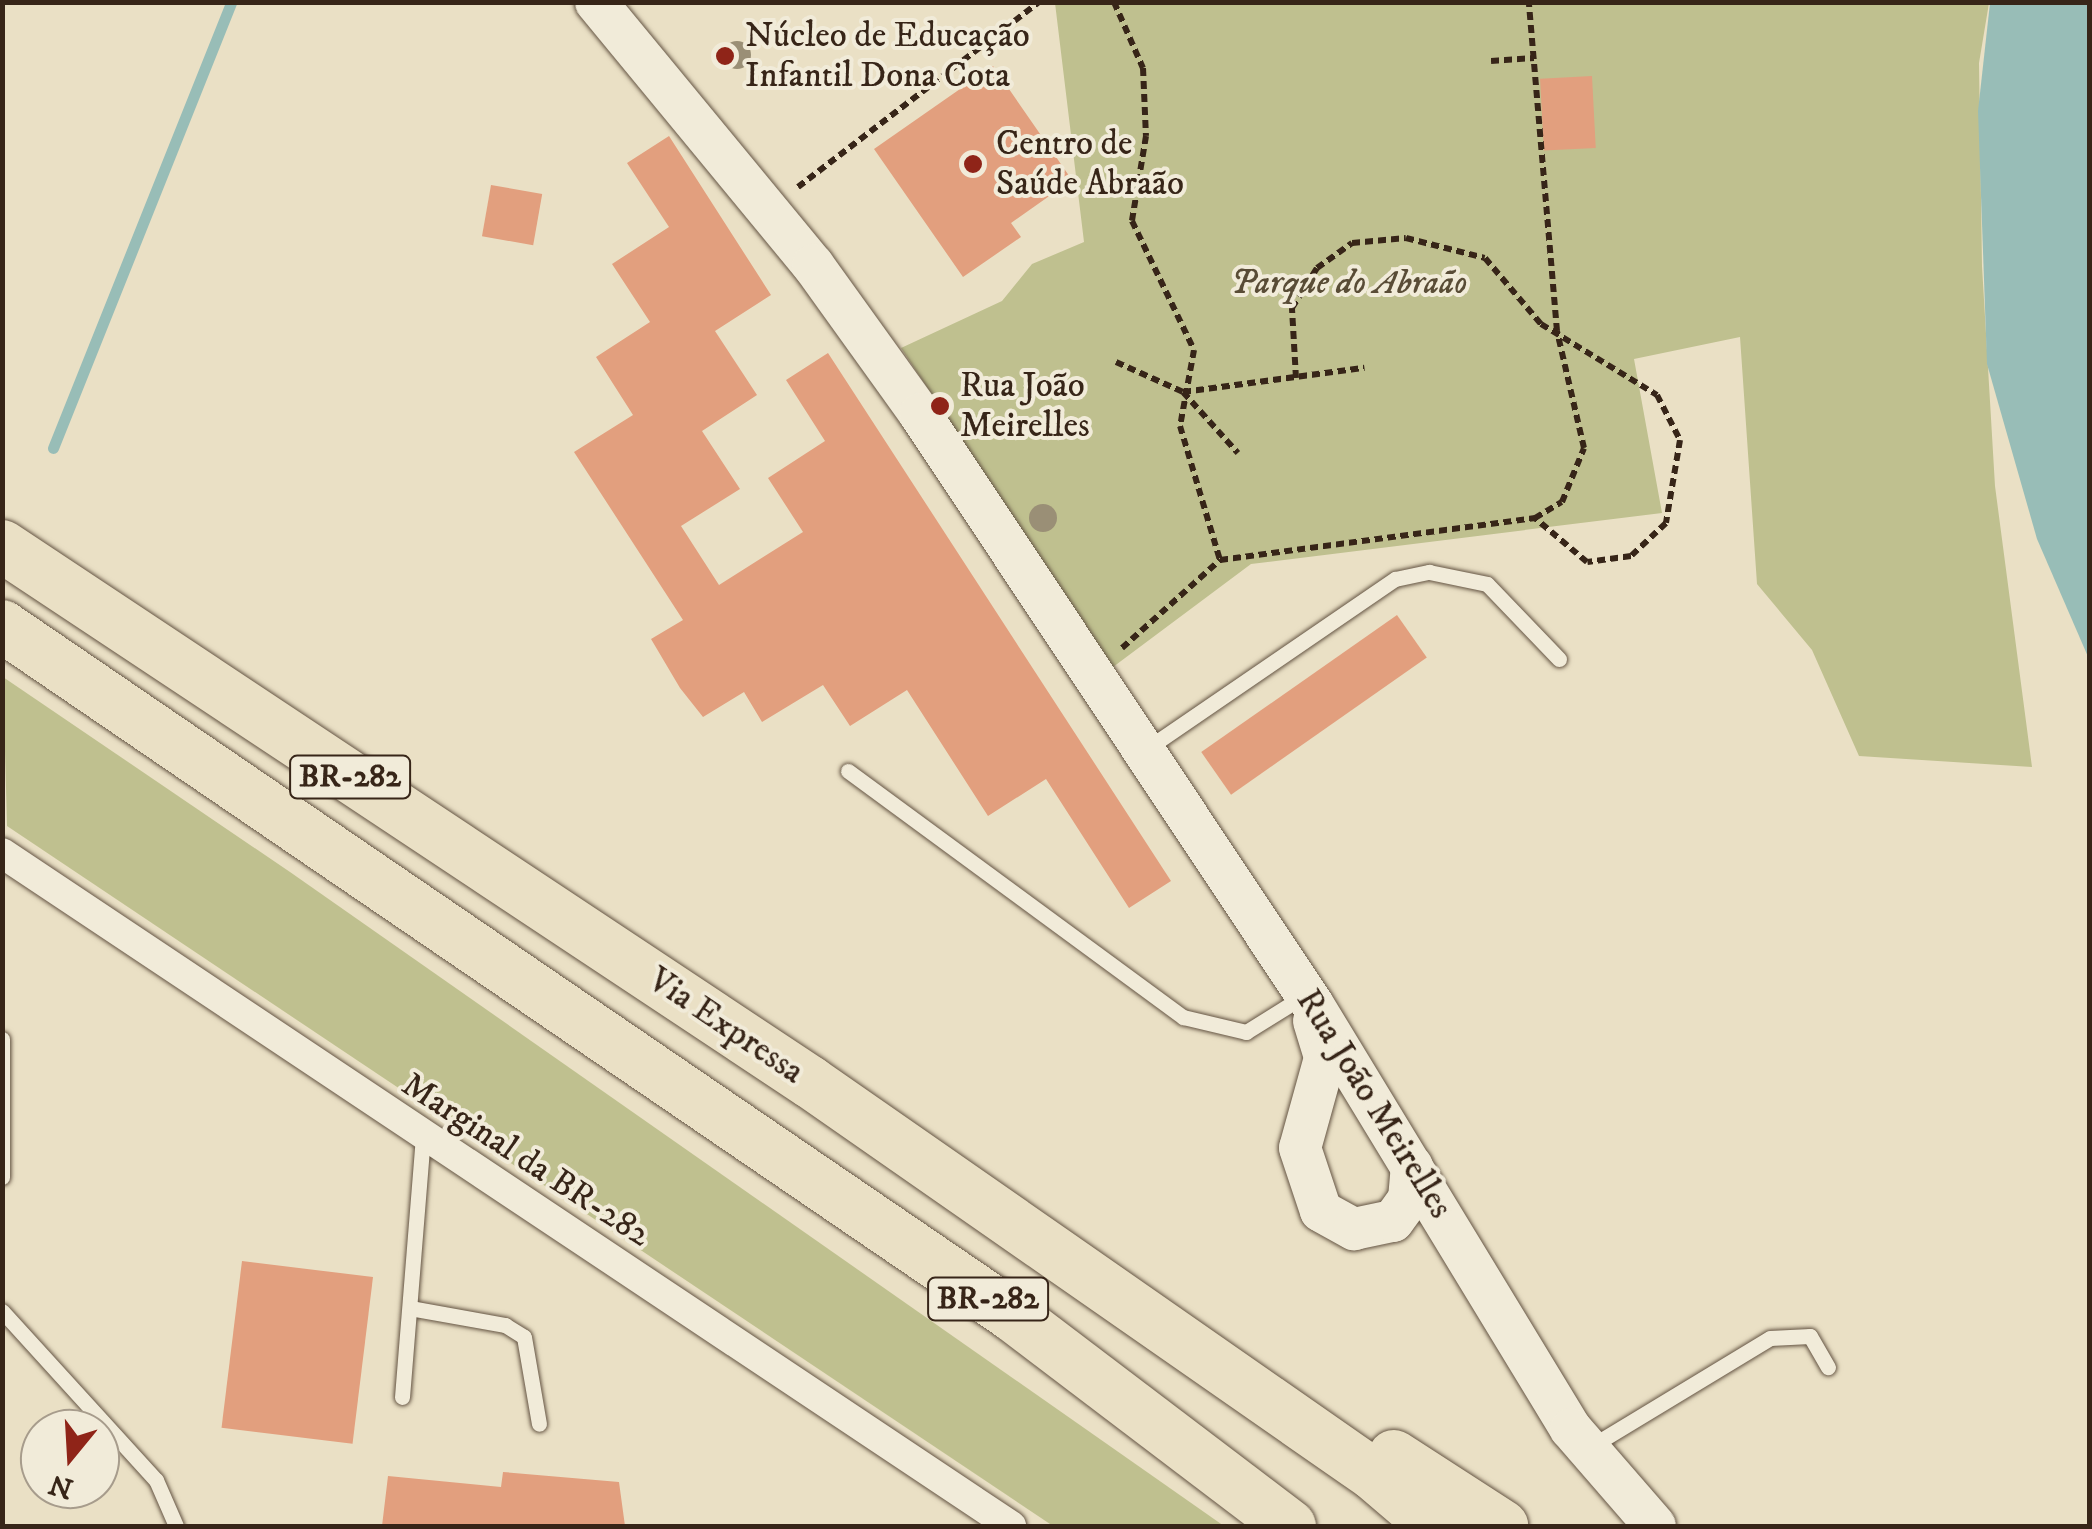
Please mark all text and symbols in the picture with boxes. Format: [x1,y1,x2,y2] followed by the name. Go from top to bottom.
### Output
[745,15,1030,97] place label: Núcleo de Educação Infantil Dona Cota
[714,45,736,67] marker: Núcleo de Educação Infantil Dona Cota
[996,123,1184,205] place label: Centro de Saúde Abraão
[960,151,986,177] marker: Centro de Saúde Abraão
[1231,262,1467,304] park label: Parque do Abraão
[960,365,1090,447] place label: Rua João Meirelles
[929,395,951,417] marker: Rua João Meirelles
[288,750,412,804] road number: BR-282
[640,959,812,1093] street label: Via Expressa
[1287,982,1461,1226] street label: Rua João Meirelles
[394,1064,658,1256] street label: Marginal da BR-282
[926,1272,1050,1326] road number: BR-282
[20,1409,120,1509] north arrow
[45,1466,78,1506] text: N

